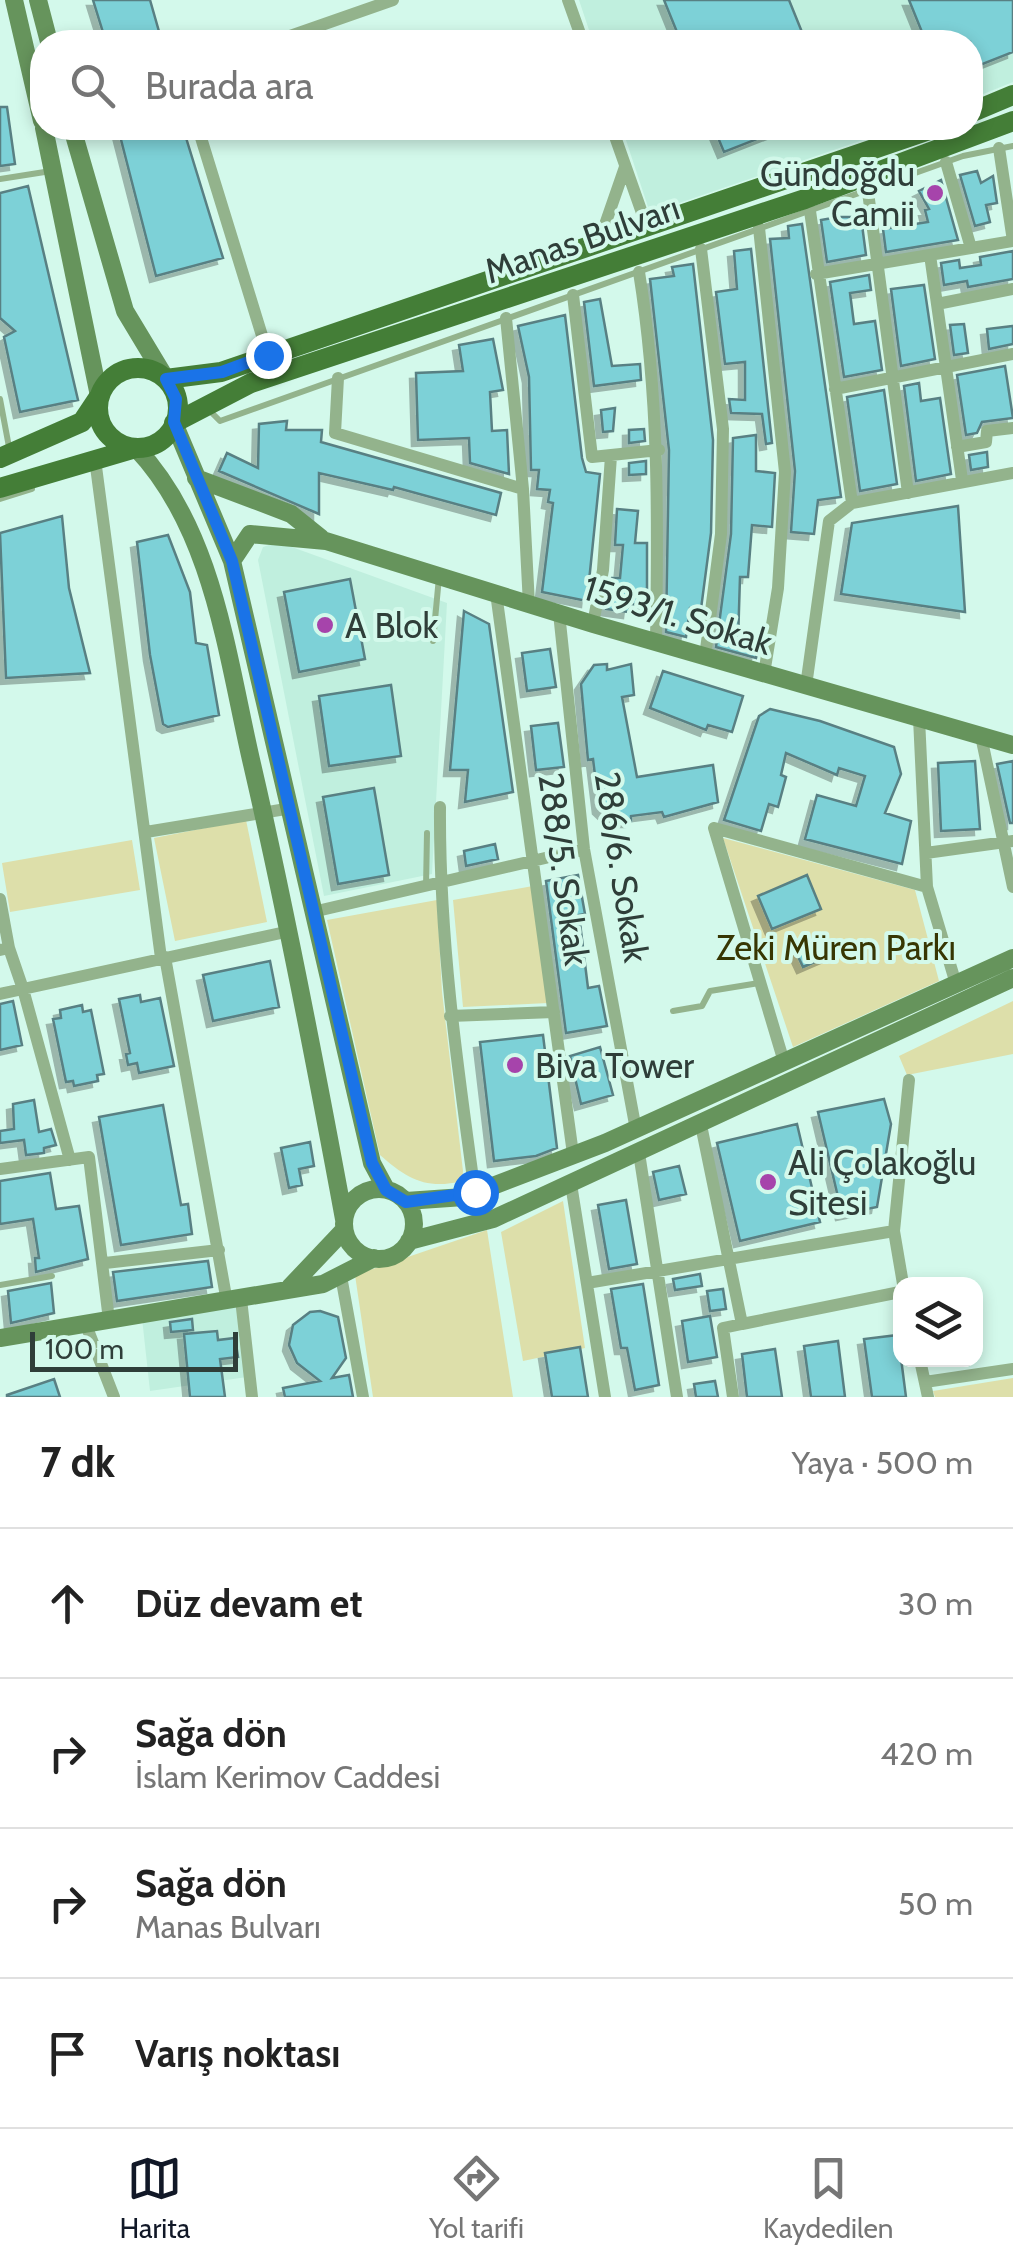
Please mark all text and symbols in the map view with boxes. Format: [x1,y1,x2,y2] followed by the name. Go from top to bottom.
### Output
[30,30,983,140] search box
[65,58,120,113] icon: search
[145,62,314,109] text: Burada ara
[760,152,915,235] place label: Gündoğdu Camii
[924,182,946,204] marker: Gündoğdu Camii
[479,186,685,292] street label: Manas Bulvarı
[246,333,292,379] route end
[579,566,778,664] street label: 1593/1. Sokak
[345,604,438,647] place label: A Blok
[314,614,336,636] marker: A Blok
[586,769,658,966] street label: 286/6. Sokak
[529,770,599,968] street label: 288/5. Sokak
[716,926,956,969] park label: Zeki Müren Parkı
[535,1044,694,1087] place label: Biva Tower
[504,1054,526,1076] marker: Biva Tower
[788,1141,976,1224] place label: Ali Çolakoğlu Sitesi
[453,1170,499,1216] route start
[757,1171,779,1193] marker: Ali Çolakoğlu Sitesi
[893,1277,983,1367] map controls
[893,1277,983,1367] button: layers
[30,1327,238,1372] scale bar
[45,1332,124,1366] text: 100 m
[40,1436,115,1488] text: 7 dk
[792,1443,973,1482] text: Yaya · 500 m
[40,1576,95,1631] icon: ahead
[135,1580,362,1627] text: Düz devam et
[898,1584,973,1623] text: 30 m
[135,1710,287,1757] text: Sağa dön
[40,1726,95,1781] icon: right
[880,1734,973,1773] text: 420 m
[135,1757,440,1796] text: İslam Kerimov Caddesi
[135,1860,287,1907] text: Sağa dön
[40,1876,95,1931] icon: right
[898,1884,973,1923] text: 50 m
[135,1907,321,1946] text: Manas Bulvarı
[40,2026,95,2081] icon: arrive
[135,2030,340,2077] text: Varış noktası
[120,2151,190,2245] tab: Harita
[429,2151,524,2245] tab: Yol tarifi
[763,2151,893,2245] tab: Kaydedilen

